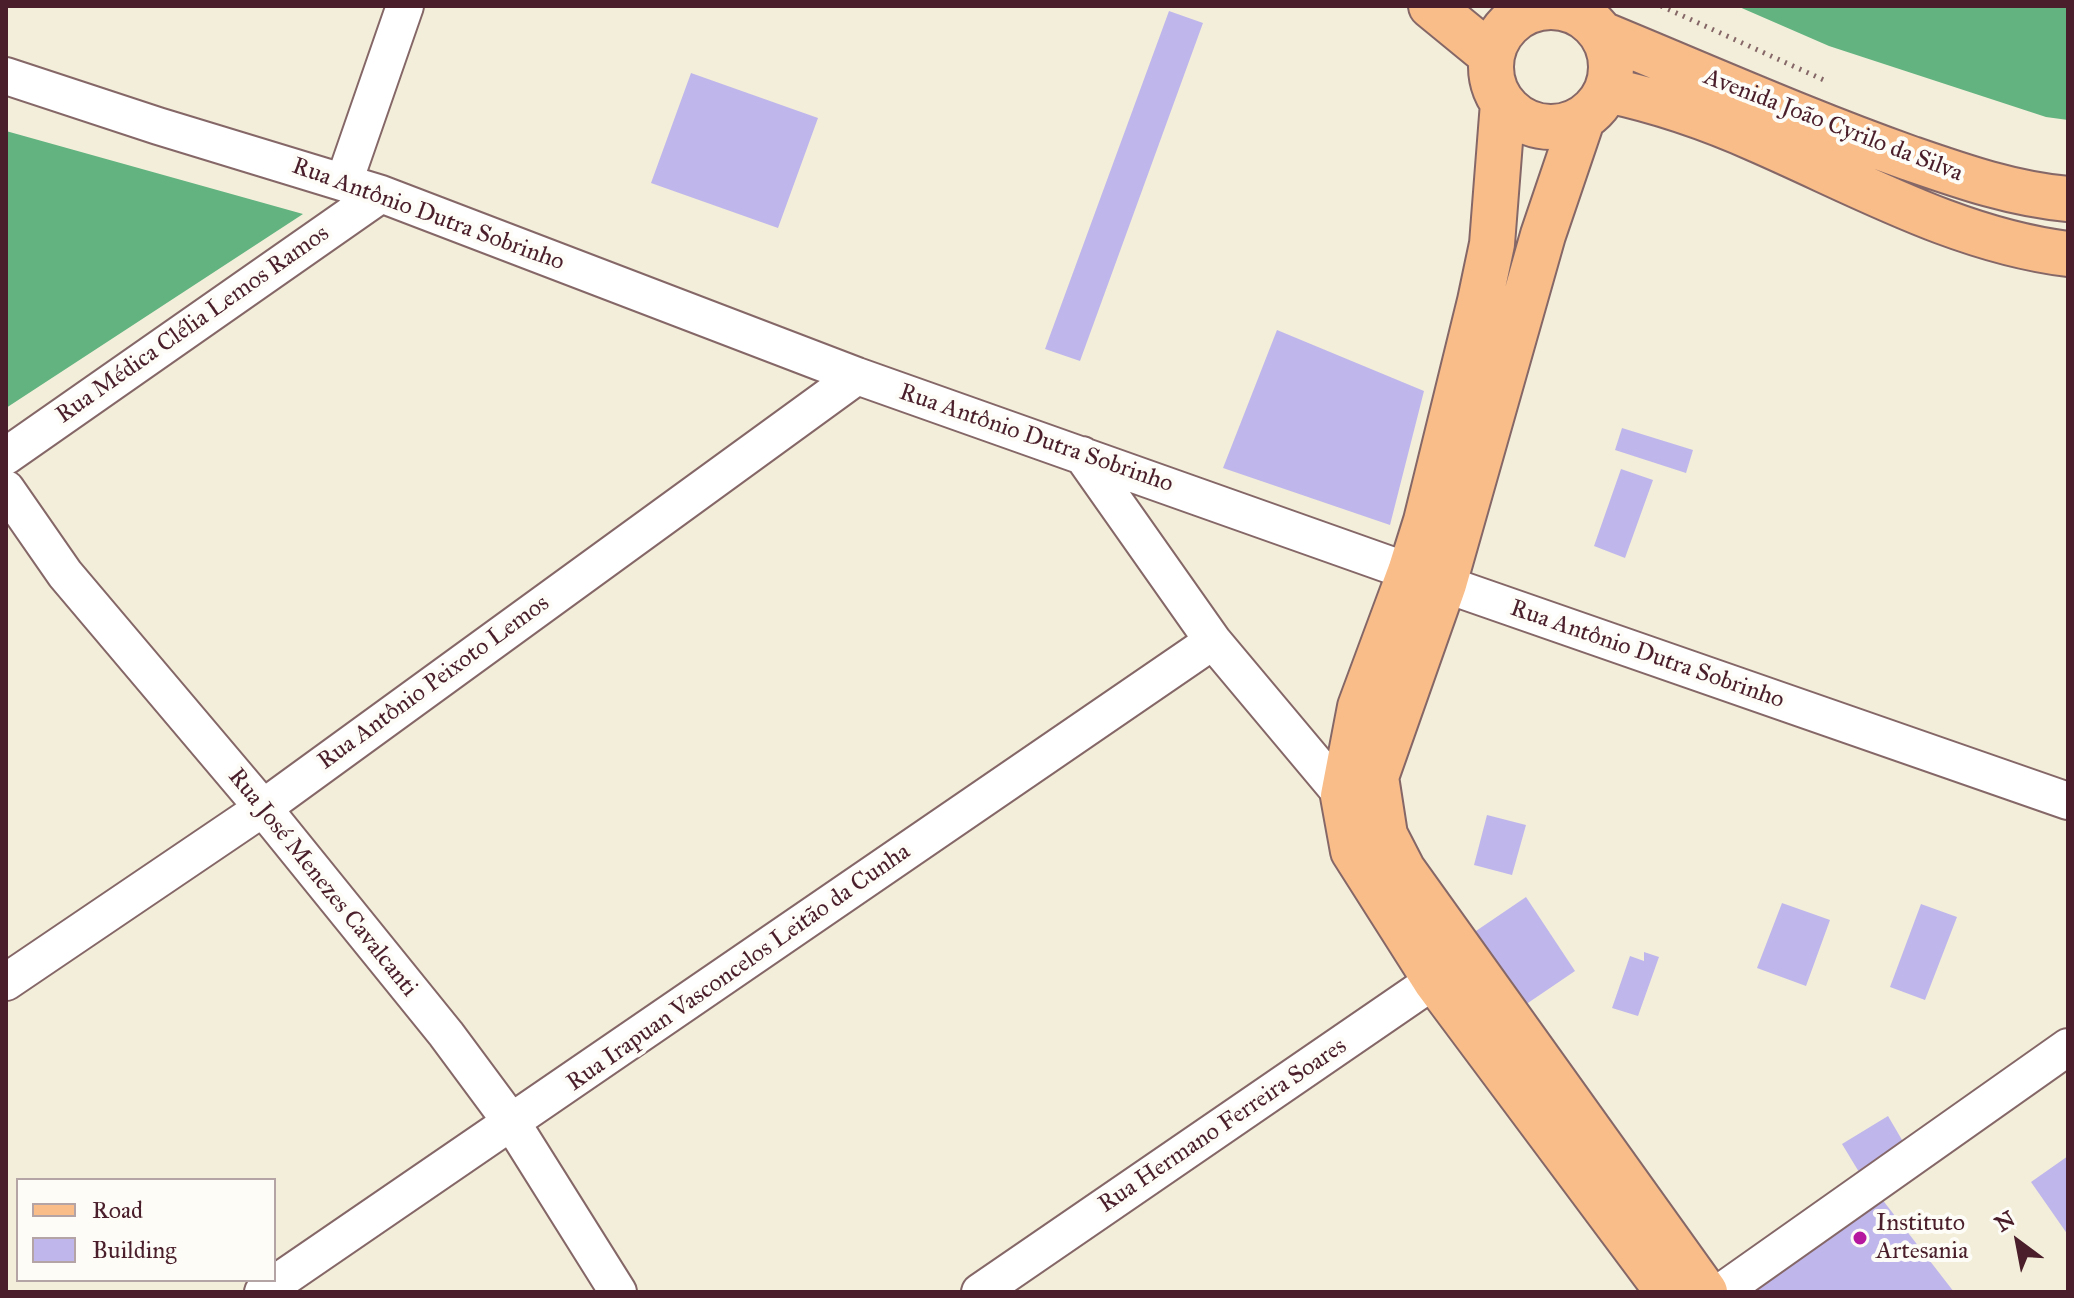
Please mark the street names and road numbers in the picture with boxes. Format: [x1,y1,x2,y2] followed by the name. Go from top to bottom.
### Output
[1700,63,1966,189] street label: Avenida João Cyrilo da Silva
[288,152,568,278] street label: Rua Antônio Dutra Sobrinho
[51,220,335,430] street label: Rua Médica Clélia Lemos Ramos
[895,379,1177,499] street label: Rua Antônio Dutra Sobrinho
[313,589,555,777] street label: Rua Antônio Peixoto Lemos
[1506,595,1788,715] street label: Rua Antônio Dutra Sobrinho
[221,763,423,1003] street label: Rua José Menezes Cavalcanti
[562,838,916,1098] street label: Rua Irapuan Vasconcelos Leitão da Cunha
[1094,1032,1352,1220] street label: Rua Hermano Ferreira Soares

